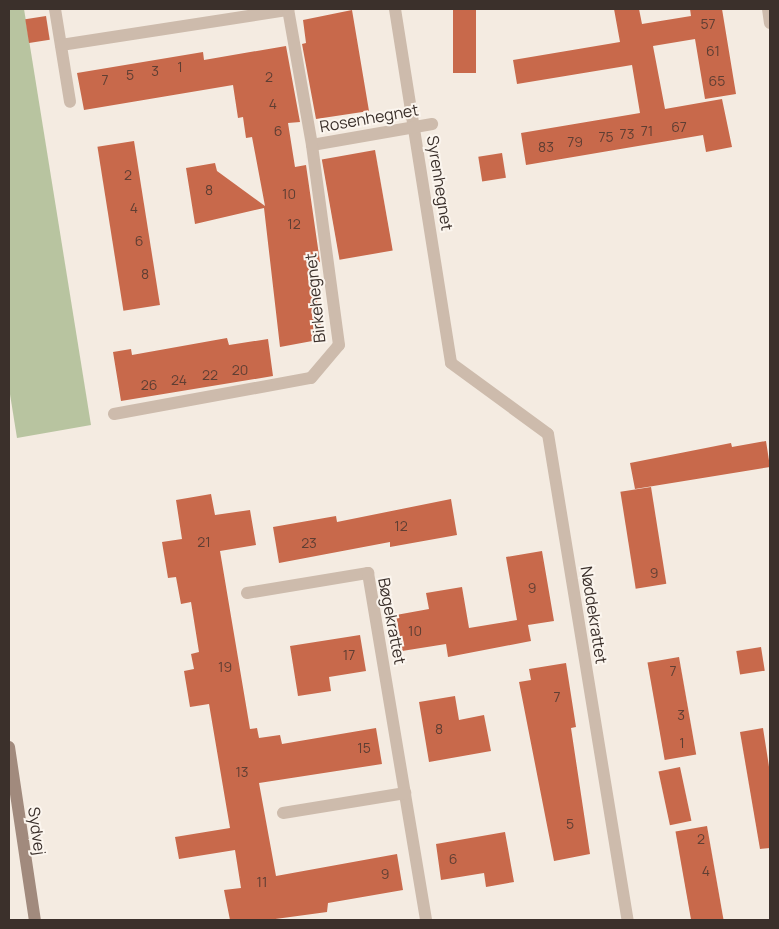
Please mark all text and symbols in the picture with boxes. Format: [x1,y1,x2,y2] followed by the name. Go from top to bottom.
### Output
[700,16,716,32] house number: 57
[706,43,720,59] house number: 61
[177,59,183,75] house number: 1
[151,63,159,79] house number: 3
[126,67,134,83] house number: 5
[265,69,273,85] house number: 2
[101,72,109,88] house number: 7
[709,73,725,89] house number: 65
[269,96,277,112] house number: 4
[318,100,420,136] street label: Rosenhegnet
[671,119,687,135] house number: 67
[274,123,282,139] house number: 6
[641,123,653,139] house number: 71
[620,126,634,142] house number: 73
[598,129,614,145] house number: 75
[423,134,457,232] street label: Syrenhegnet
[567,134,583,150] house number: 79
[538,139,554,155] house number: 83
[124,167,132,183] house number: 2
[205,182,213,198] house number: 8
[282,186,296,202] house number: 10
[130,200,138,216] house number: 4
[287,216,301,232] house number: 12
[135,233,143,249] house number: 6
[301,252,329,344] street label: Birkehegnet
[141,266,149,282] house number: 8
[232,362,248,378] house number: 20
[202,367,218,383] house number: 22
[171,372,187,388] house number: 24
[141,377,157,393] house number: 26
[394,518,408,534] house number: 12
[197,534,211,550] house number: 21
[301,535,317,551] house number: 23
[577,565,611,665] street label: Nøddekrattet
[650,565,658,581] house number: 9
[374,576,410,666] street label: Bøgekrattet
[528,580,536,596] house number: 9
[408,623,422,639] house number: 10
[343,647,355,663] house number: 17
[218,659,232,675] house number: 19
[669,663,677,679] house number: 7
[553,689,561,705] house number: 7
[677,707,685,723] house number: 3
[435,721,443,737] house number: 8
[679,735,685,751] house number: 1
[357,740,371,756] house number: 15
[235,764,249,780] house number: 13
[24,806,50,856] street label: Sydvej
[566,816,574,832] house number: 5
[697,831,705,847] house number: 2
[449,851,457,867] house number: 6
[702,863,710,879] house number: 4
[381,866,389,882] house number: 9
[257,874,267,890] house number: 11

